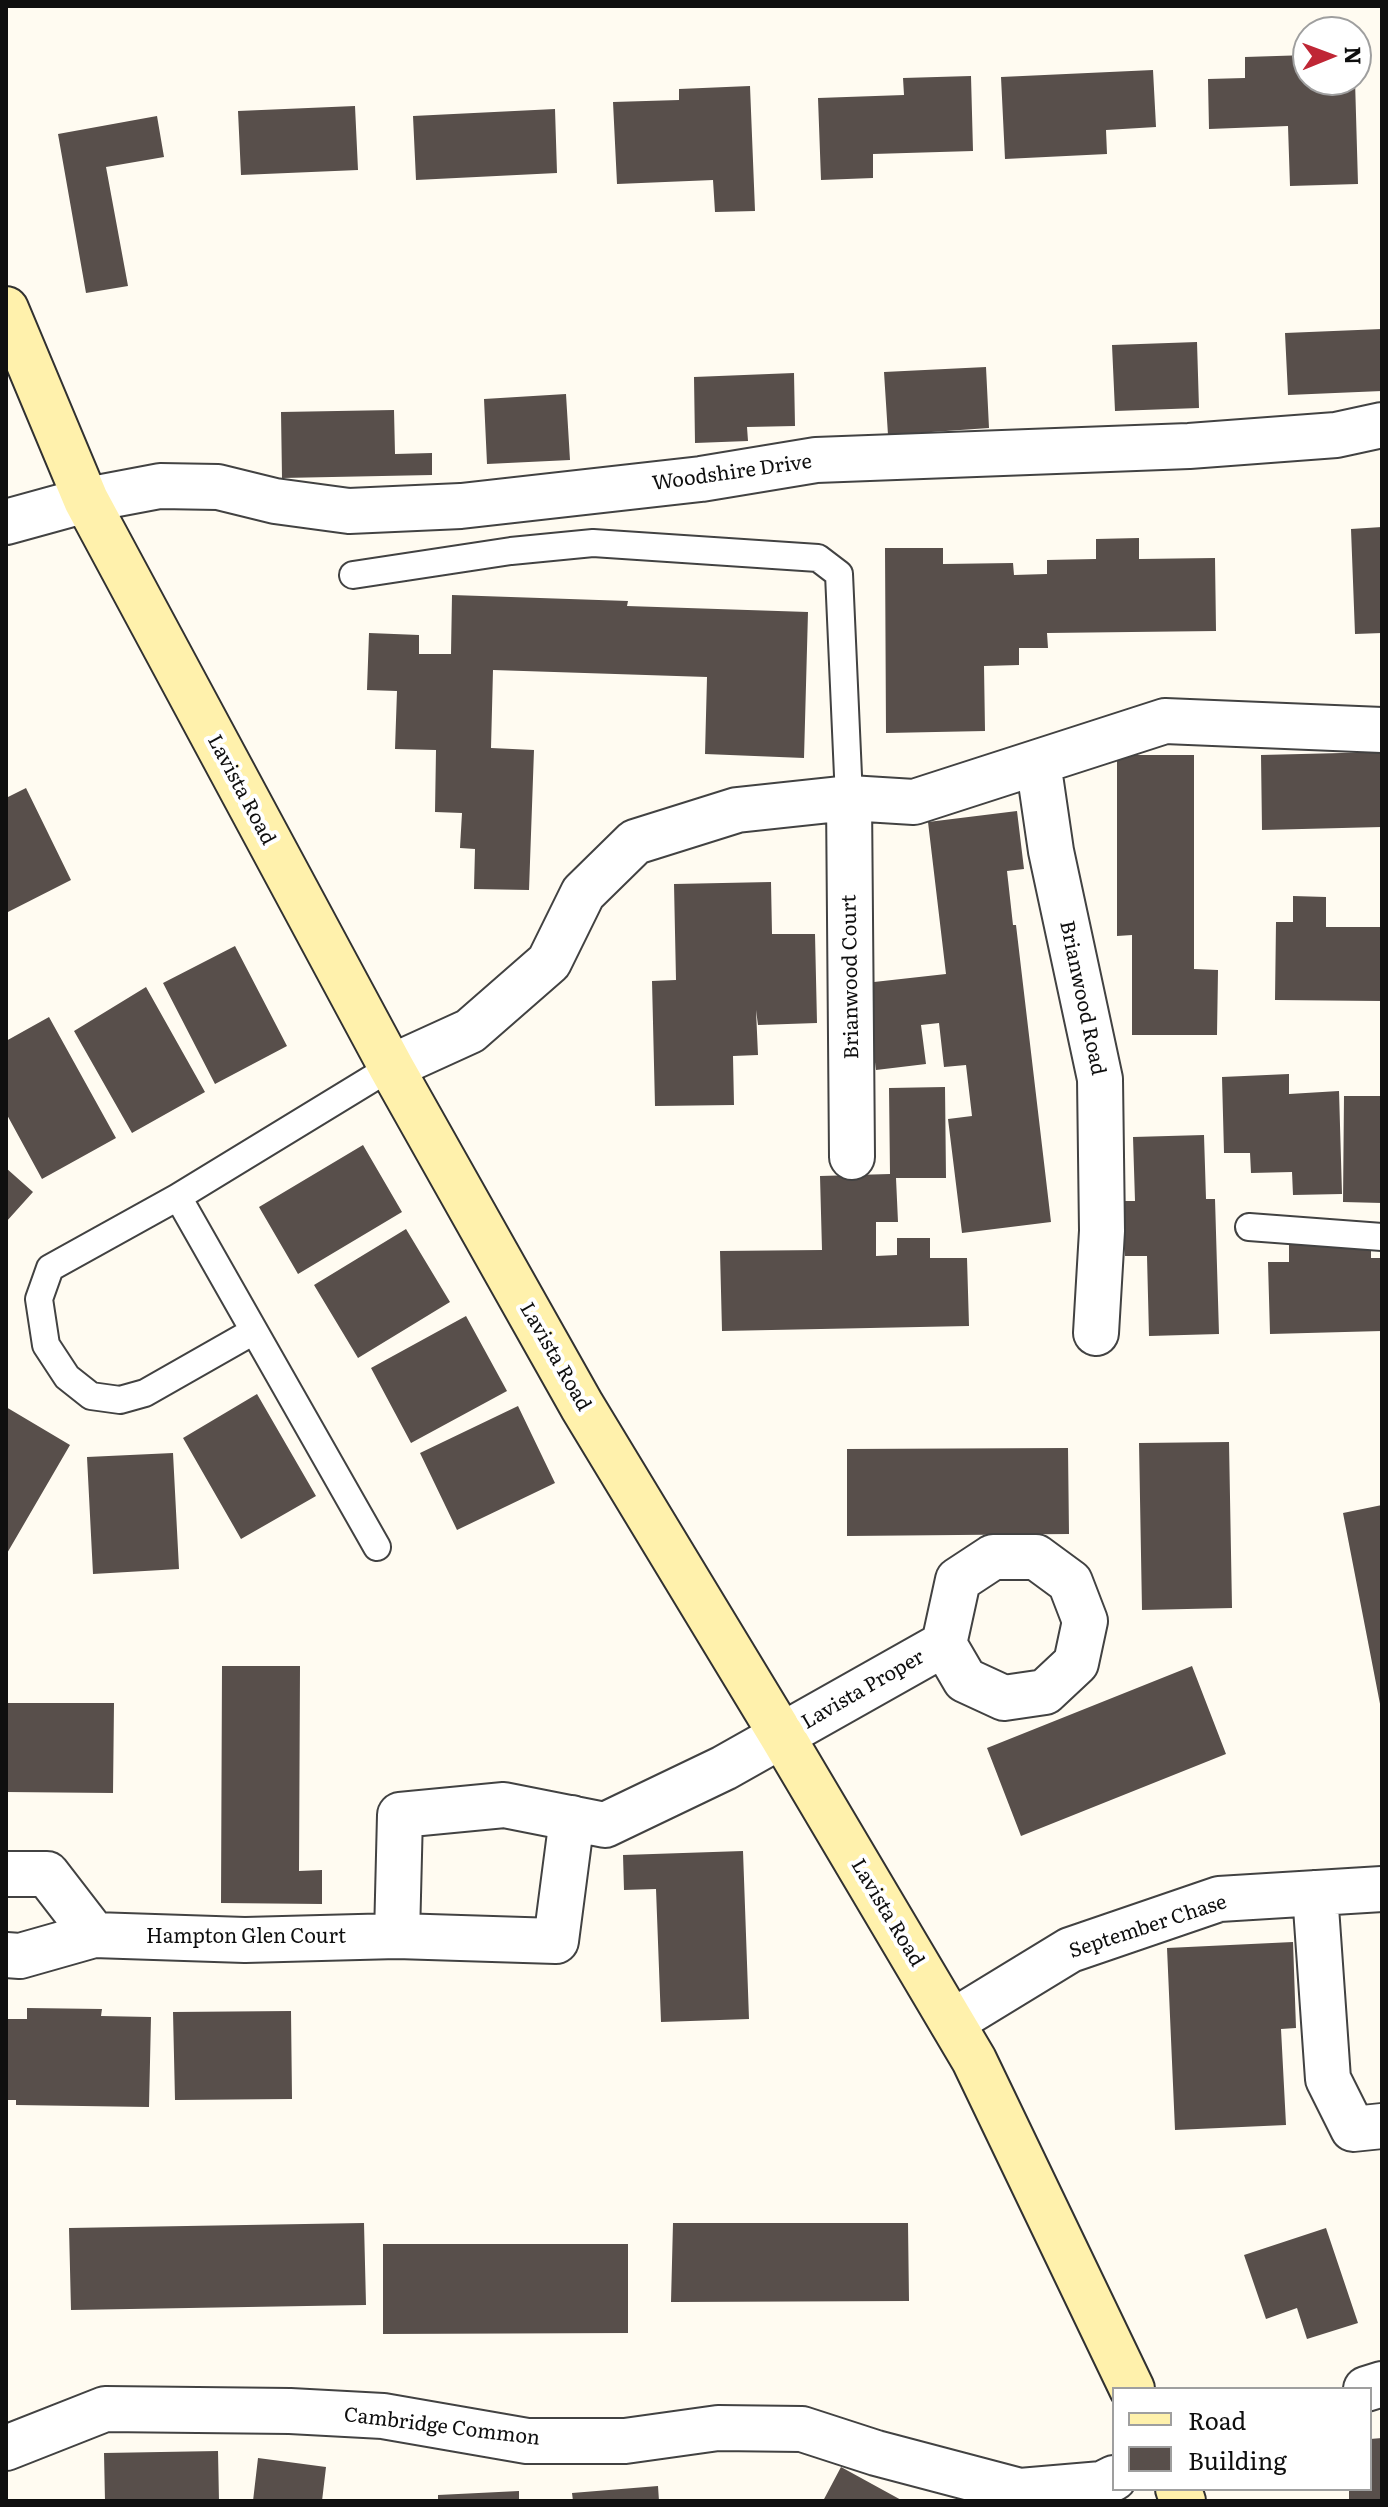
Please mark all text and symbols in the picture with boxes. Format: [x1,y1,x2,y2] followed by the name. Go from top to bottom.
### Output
[1292,16,1372,96] north arrow
[1338,46,1371,65] text: N
[651,450,813,496] street label: Woodshire Drive
[202,731,280,849] street label: Lavista Road
[838,894,864,1060] street label: Brianwood Court
[1054,918,1110,1078] street label: Brianwood Road
[514,1299,596,1415] street label: Lavista Road
[797,1645,929,1735] street label: Lavista Proper
[845,1855,929,1971] street label: Lavista Road
[1066,1890,1230,1964] street label: September Chase
[146,1925,346,1949] street label: Hampton Glen Court
[1112,2387,1372,2491] legend
[1188,2402,1246,2437] text: Road
[343,2403,541,2451] street label: Cambridge Common
[1188,2442,1287,2477] text: Building

